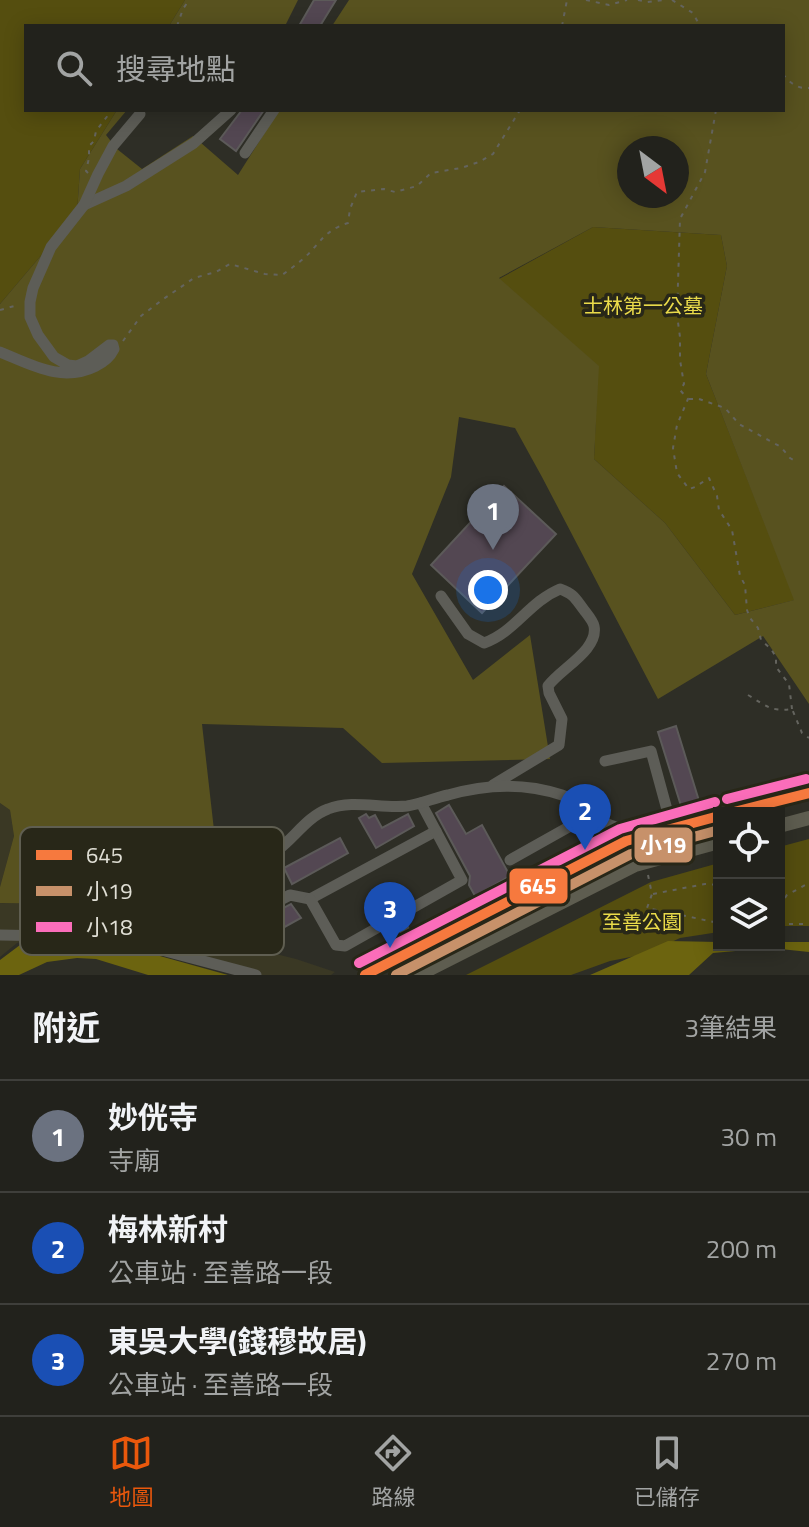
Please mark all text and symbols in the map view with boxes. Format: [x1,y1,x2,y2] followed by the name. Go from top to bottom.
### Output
[24,24,785,112] search box
[52,46,96,90] icon: search
[116,46,236,92] text: 搜尋地點
[617,136,689,208] north arrow
[583,290,703,321] park label: 士林第一公墓
[467,484,519,550] pin: 1
[468,570,508,610] your location
[559,784,611,850] pin: 2
[713,807,785,951] map controls
[713,807,785,879] button: locate
[633,826,694,864] line badge: 小19
[20,827,284,955] legend
[640,828,686,862] text: 小19
[86,838,123,872] text: 645
[508,867,569,905] line badge: 645
[520,869,556,903] text: 645
[86,874,133,908] text: 小19
[713,879,785,951] button: layers
[364,882,416,948] pin: 3
[602,906,682,937] park label: 至善公園
[86,910,133,944] text: 小18
[32,1001,100,1053] text: 附近
[684,1008,777,1047] text: 3筆結果
[108,1094,198,1140] text: 妙侊寺
[51,1117,65,1156] text: 1
[720,1117,777,1156] text: 30 m
[108,1141,160,1180] text: 寺廟
[108,1206,228,1252] text: 梅林新村
[51,1229,65,1268] text: 2
[706,1229,777,1268] text: 200 m
[108,1253,333,1292] text: 公車站 · 至善路一段
[108,1318,366,1364] text: 東吳大學(錢穆故居)
[51,1341,65,1380] text: 3
[706,1341,777,1380] text: 270 m
[108,1365,333,1404] text: 公車站 · 至善路一段
[109,1431,153,1514] tab: 地圖
[371,1431,416,1514] tab: 路線
[634,1431,700,1514] tab: 已儲存

